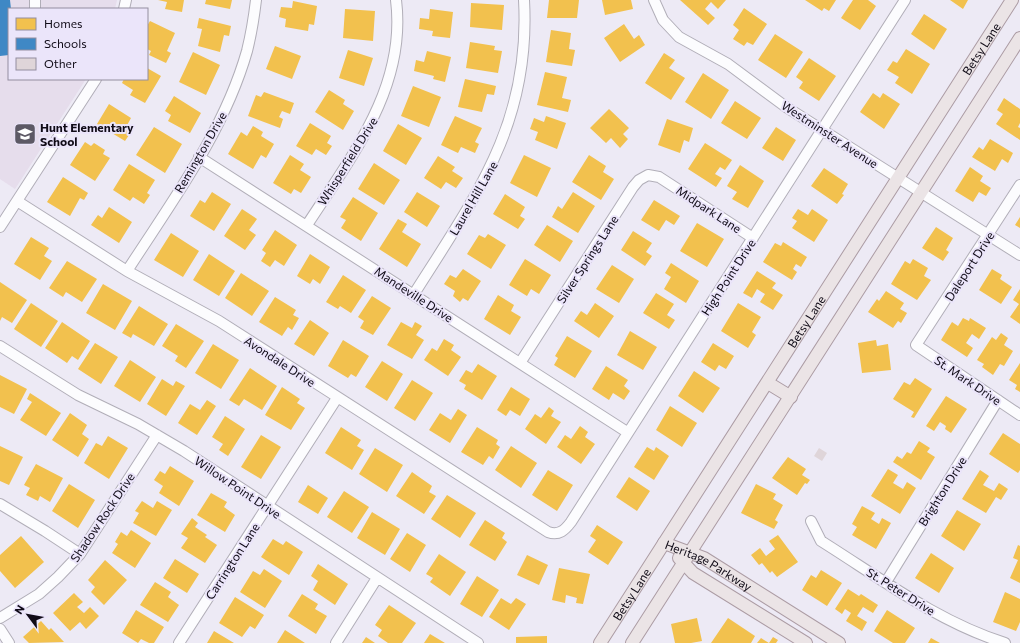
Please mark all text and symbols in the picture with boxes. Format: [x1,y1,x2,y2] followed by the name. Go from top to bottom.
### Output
[8,8,148,80] legend
[44,16,82,30] text: Homes
[959,20,1003,77] street label: Betsy Lane
[44,36,87,50] text: Schools
[44,56,77,70] text: Other
[779,98,881,170] street label: Westminster Avenue
[171,109,229,195] street label: Remington Drive
[314,114,380,208] street label: Whisperfield Drive
[40,120,134,148] place label: Hunt Elementary School
[12,121,38,147] school or university icon: Hunt Elementary School
[446,159,500,237] street label: Laurel Hill Lane
[674,183,744,235] street label: Midpark Lane
[553,212,621,306] street label: Silver Springs Lane
[941,229,997,303] street label: Daleport Drive
[698,236,758,318] street label: High Point Drive
[372,263,456,325] street label: Mandeville Drive
[784,293,828,350] street label: Betsy Lane
[242,333,318,389] street label: Avondale Drive
[932,353,1004,407] street label: St. Mark Drive
[192,453,284,521] street label: Willow Point Drive
[915,454,969,528] street label: Brighton Drive
[67,470,137,564] street label: Shadow Rock Drive
[202,520,262,602] street label: Carrington Lane
[663,537,755,594] street label: Heritage Parkway
[864,564,938,618] street label: St. Peter Drive
[609,565,653,623] street label: Betsy Lane
[8,595,48,635] north arrow
[11,602,27,616] text: N

